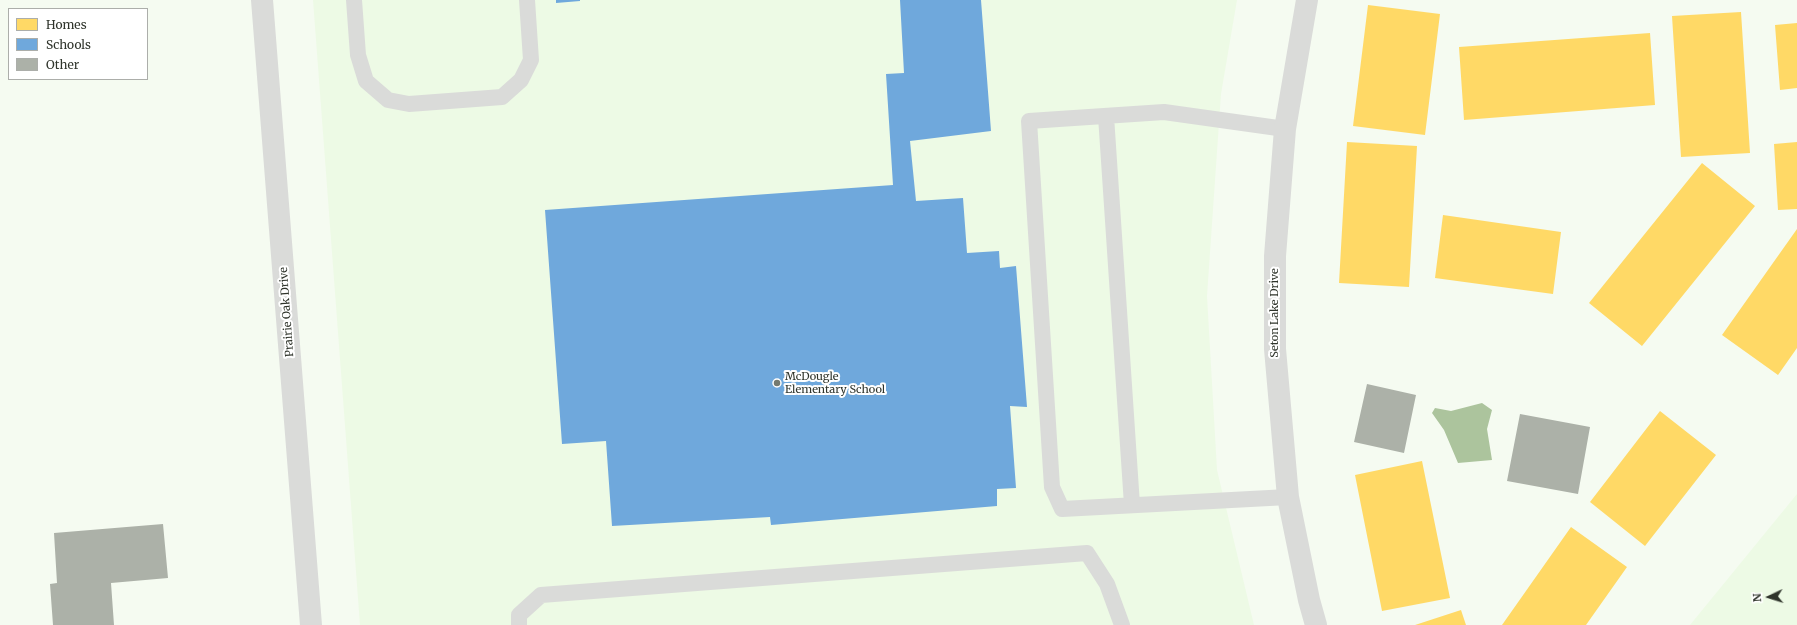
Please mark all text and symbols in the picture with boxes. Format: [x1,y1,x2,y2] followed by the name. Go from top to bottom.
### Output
[8,8,148,80] legend
[46,17,87,32] text: Homes
[46,37,91,52] text: Schools
[46,57,79,72] text: Other
[277,267,297,357] street label: Prairie Oak Drive
[1268,268,1282,358] street label: Seton Lake Drive
[785,370,885,396] place label: McDougle Elementary School
[772,378,782,388] marker: McDougle Elementary School
[1749,577,1789,617] north arrow
[1750,593,1764,603] text: N

